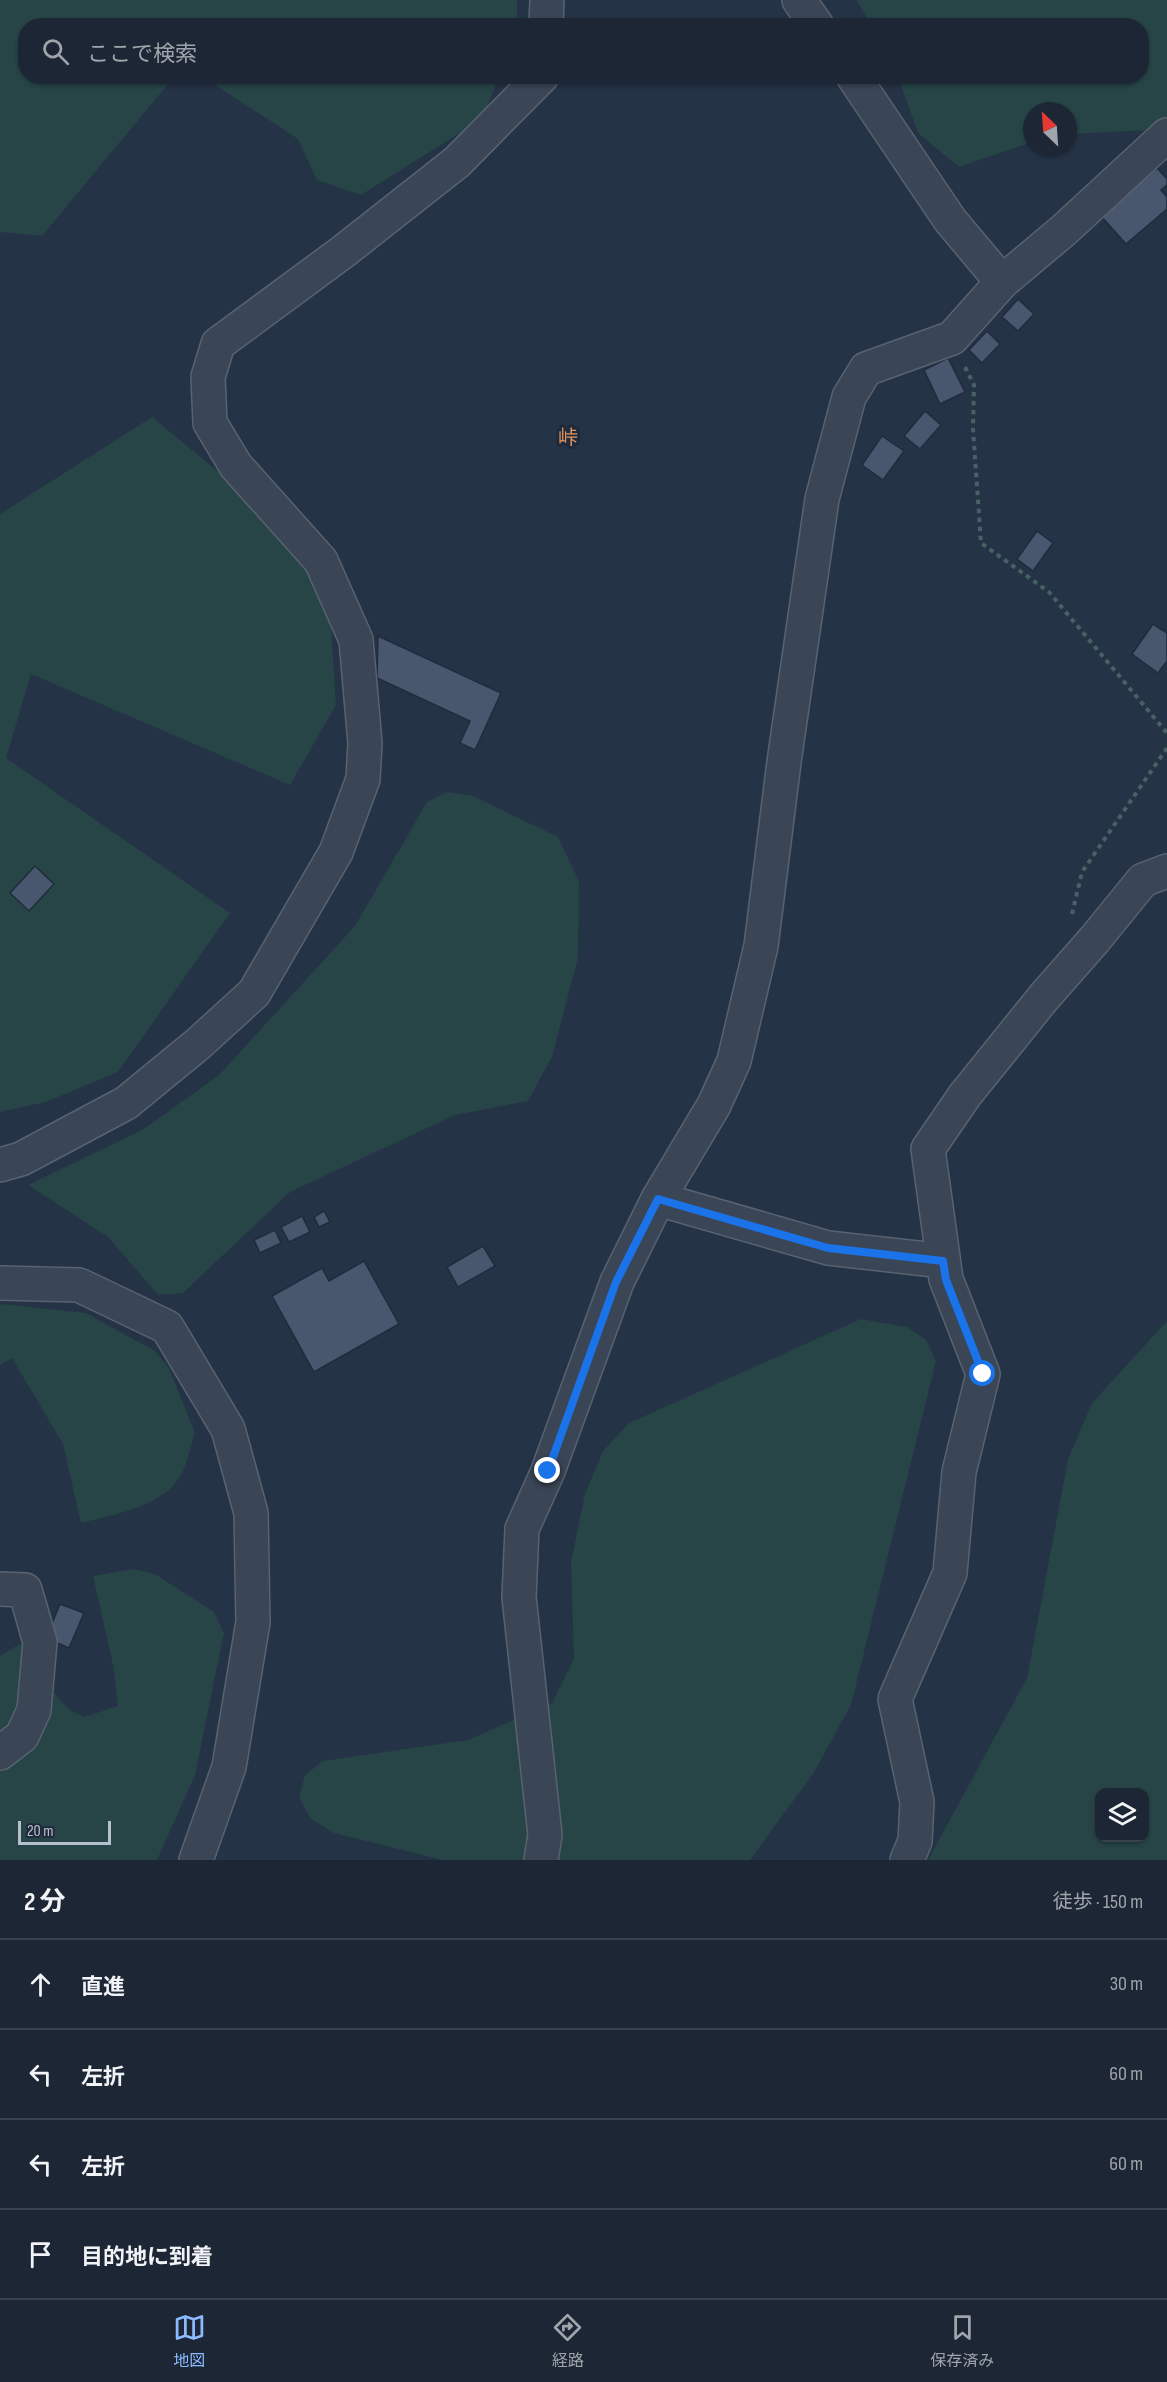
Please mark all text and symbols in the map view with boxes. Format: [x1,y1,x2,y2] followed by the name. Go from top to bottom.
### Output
[18,18,1149,84] search box
[39,35,72,68] icon: search
[87,41,197,68] text: ここで検索
[1023,102,1077,156] north arrow
[558,426,578,450] district label: 峠
[969,1360,995,1386] route start
[534,1457,560,1483] route end
[1095,1788,1149,1842] map controls
[1095,1788,1149,1842] button: layers
[18,1818,111,1846] scale bar
[27,1822,54,1841] text: 20 m
[24,1887,65,1918] text: 2 分
[1053,1890,1143,1914] text: 徒歩 · 150 m
[24,1968,57,2001] icon: ahead
[1110,1972,1143,1996] text: 30 m
[81,1974,125,2001] text: 直進
[24,2058,57,2091] icon: left
[1109,2062,1143,2086] text: 60 m
[81,2064,125,2091] text: 左折
[24,2148,57,2181] icon: left
[1109,2152,1143,2176] text: 60 m
[81,2154,125,2181] text: 左折
[24,2238,57,2271] icon: arrive
[81,2244,213,2271] text: 目的地に到着
[173,2311,206,2371] tab: 地図
[551,2311,584,2371] tab: 経路
[930,2311,994,2371] tab: 保存済み

